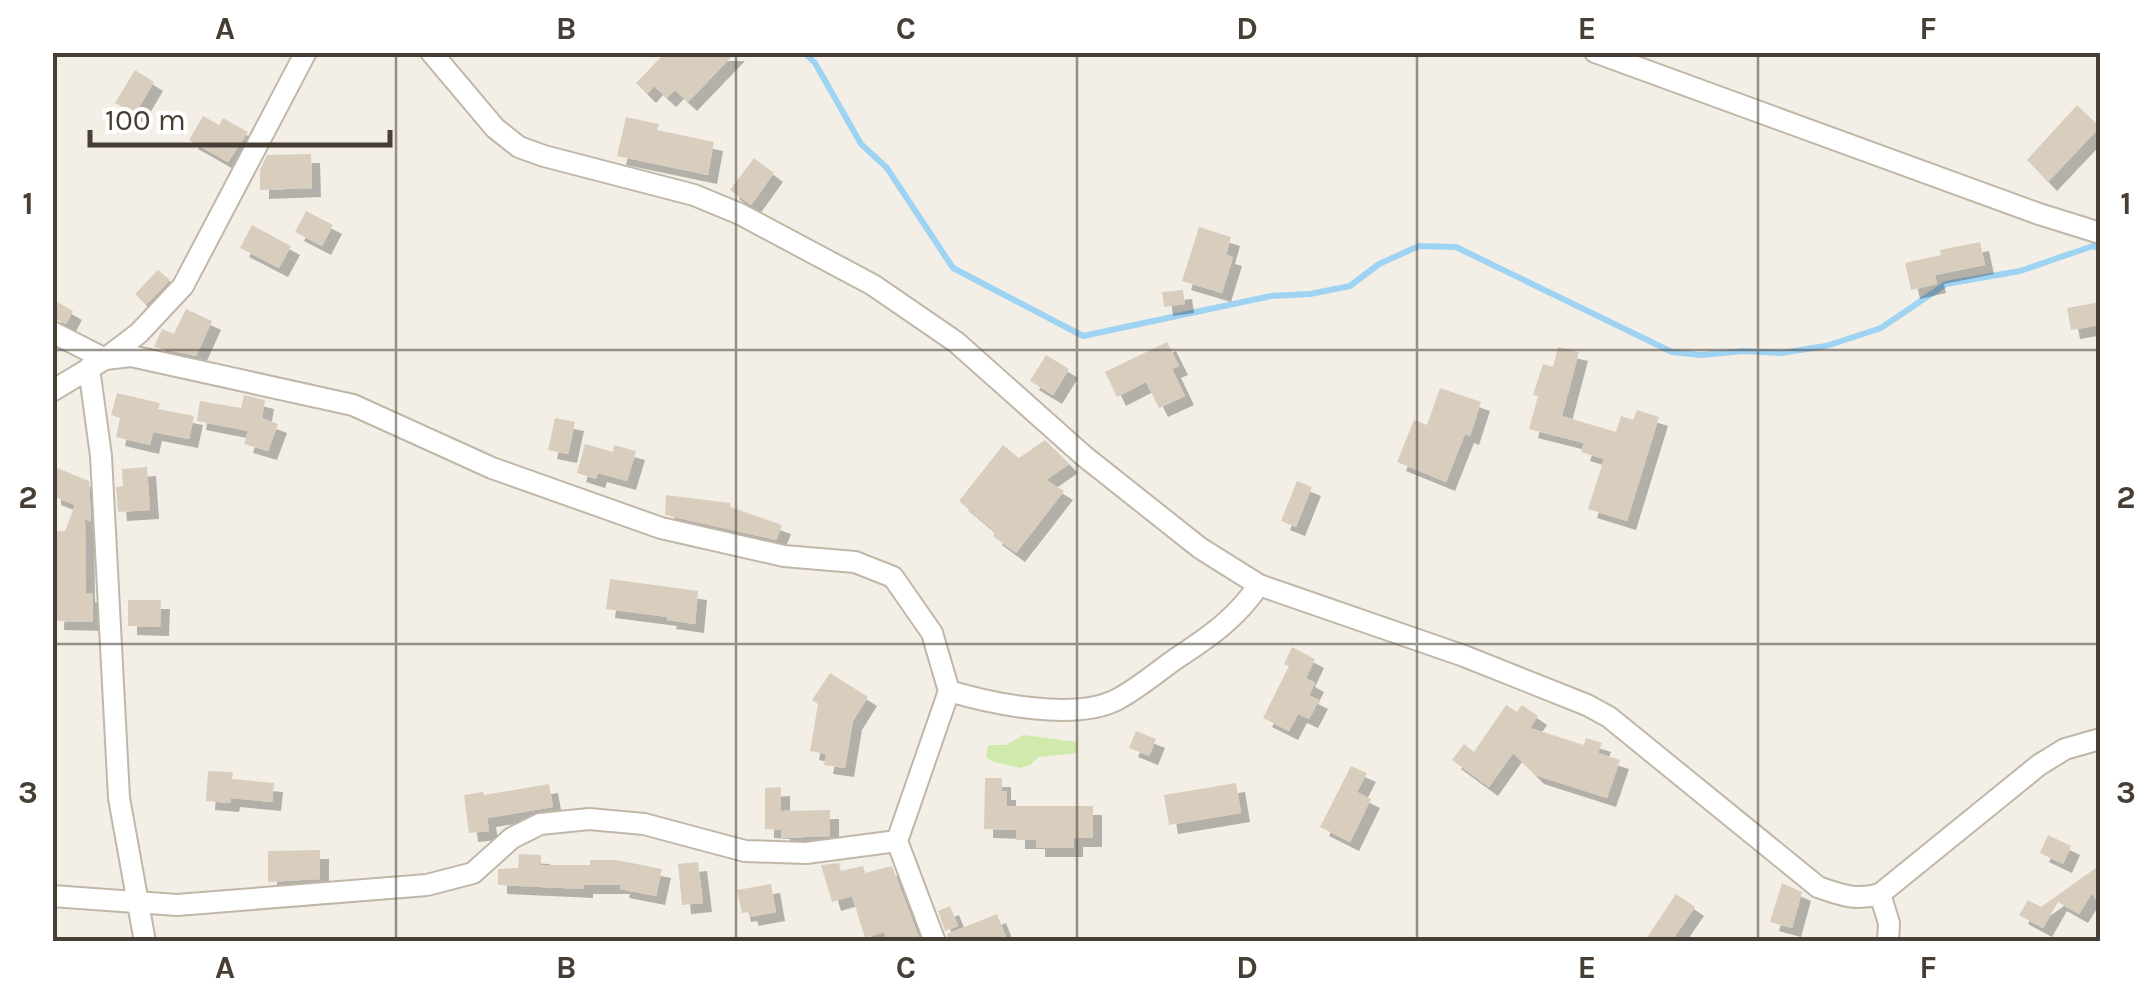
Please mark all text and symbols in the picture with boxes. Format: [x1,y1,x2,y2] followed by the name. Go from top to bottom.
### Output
[215,10,235,47] text: A
[556,10,576,47] text: B
[896,10,916,47] text: C
[1236,10,1258,47] text: D
[1578,10,1596,47] text: E
[1919,10,1937,47] text: F
[90,85,390,147] scale bar
[105,102,186,138] text: 100 m
[22,185,34,222] text: 1
[2120,185,2132,222] text: 1
[18,479,38,516] text: 2
[2116,479,2136,516] text: 2
[18,774,38,811] text: 3
[2116,774,2136,811] text: 3
[215,949,235,986] text: A
[556,949,576,986] text: B
[896,949,916,986] text: C
[1236,949,1258,986] text: D
[1578,949,1596,986] text: E
[1919,949,1937,986] text: F

